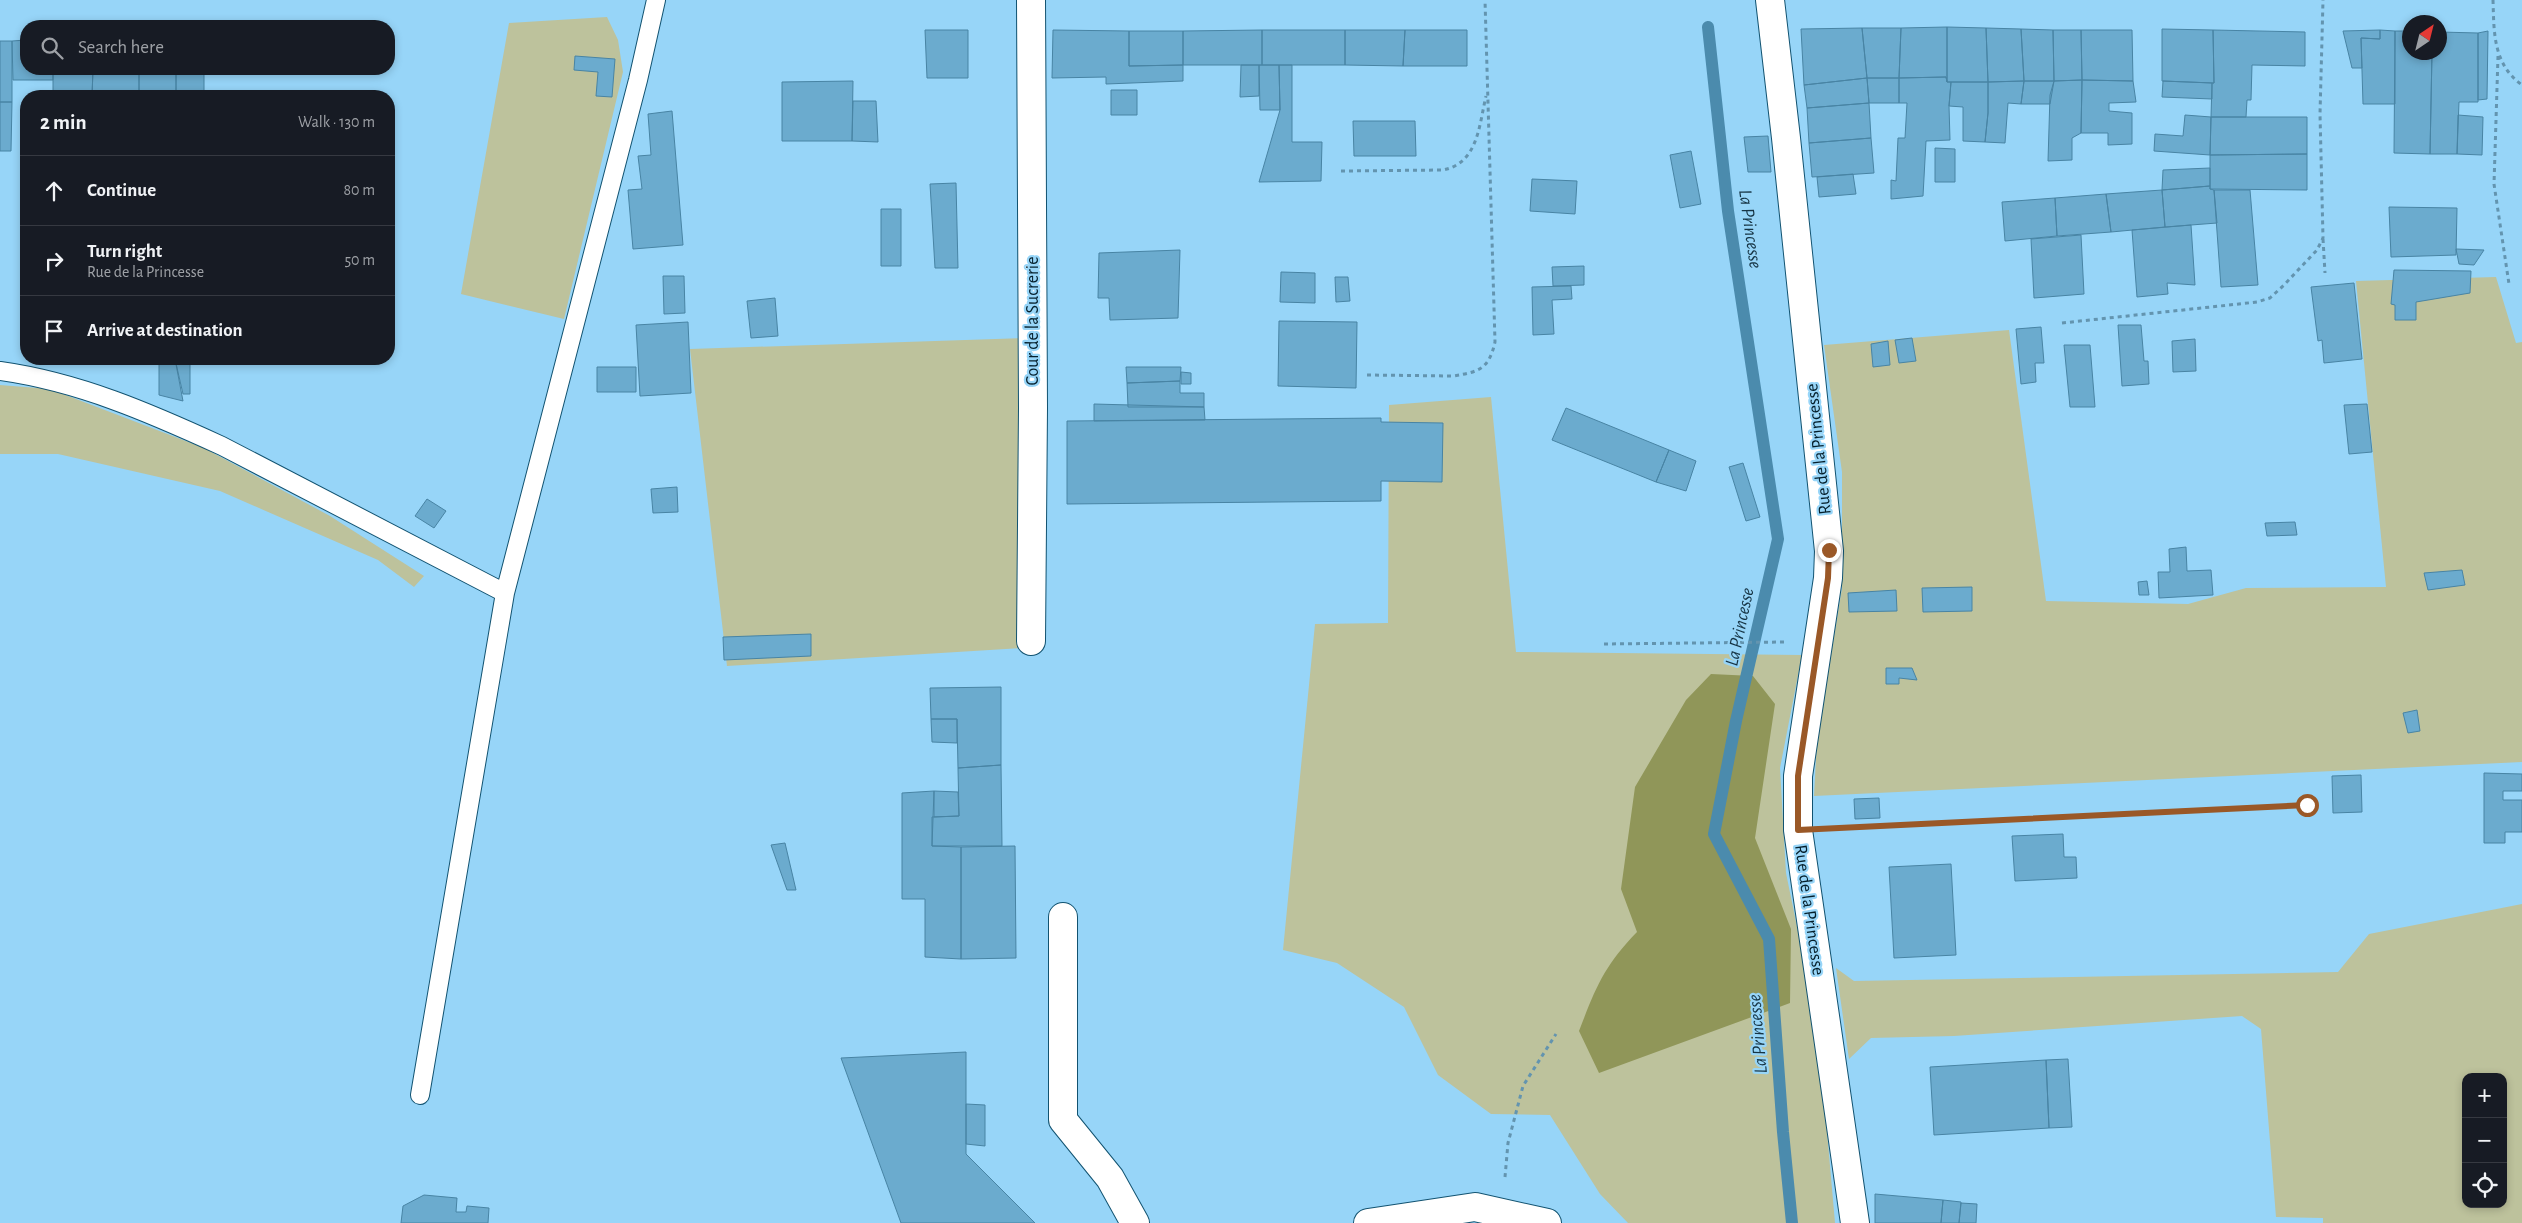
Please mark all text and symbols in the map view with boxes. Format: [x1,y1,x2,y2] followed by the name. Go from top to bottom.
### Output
[2402,15,2447,60] north arrow
[20,20,395,75] search box
[38,34,66,62] icon: search
[78,38,164,57] text: Search here
[40,112,87,133] text: 2 min
[298,114,375,130] text: Walk · 130 m
[40,177,68,205] icon: ahead
[87,181,156,200] text: Continue
[344,182,375,198] text: 80 m
[1735,188,1765,270] water label: La Princesse
[87,242,162,261] text: Turn right
[40,247,68,275] icon: right
[344,252,375,268] text: 50 m
[1024,257,1042,385] street label: Cour de la Sucrerie
[87,264,204,280] text: Rue de la Princesse
[40,317,68,345] icon: arrive
[87,321,243,340] text: Arrive at destination
[1803,383,1835,515] street label: Rue de la Princesse
[1818,539,1841,562] route end
[1722,586,1758,668] water label: La Princesse
[2296,794,2319,817] route start
[1791,843,1827,977] street label: Rue de la Princesse
[1745,994,1771,1074] water label: La Princesse
[2462,1073,2507,1208] map controls
[2462,1073,2507,1118] button: +
[2462,1118,2507,1163] button: −
[2462,1163,2507,1208] button: locate

